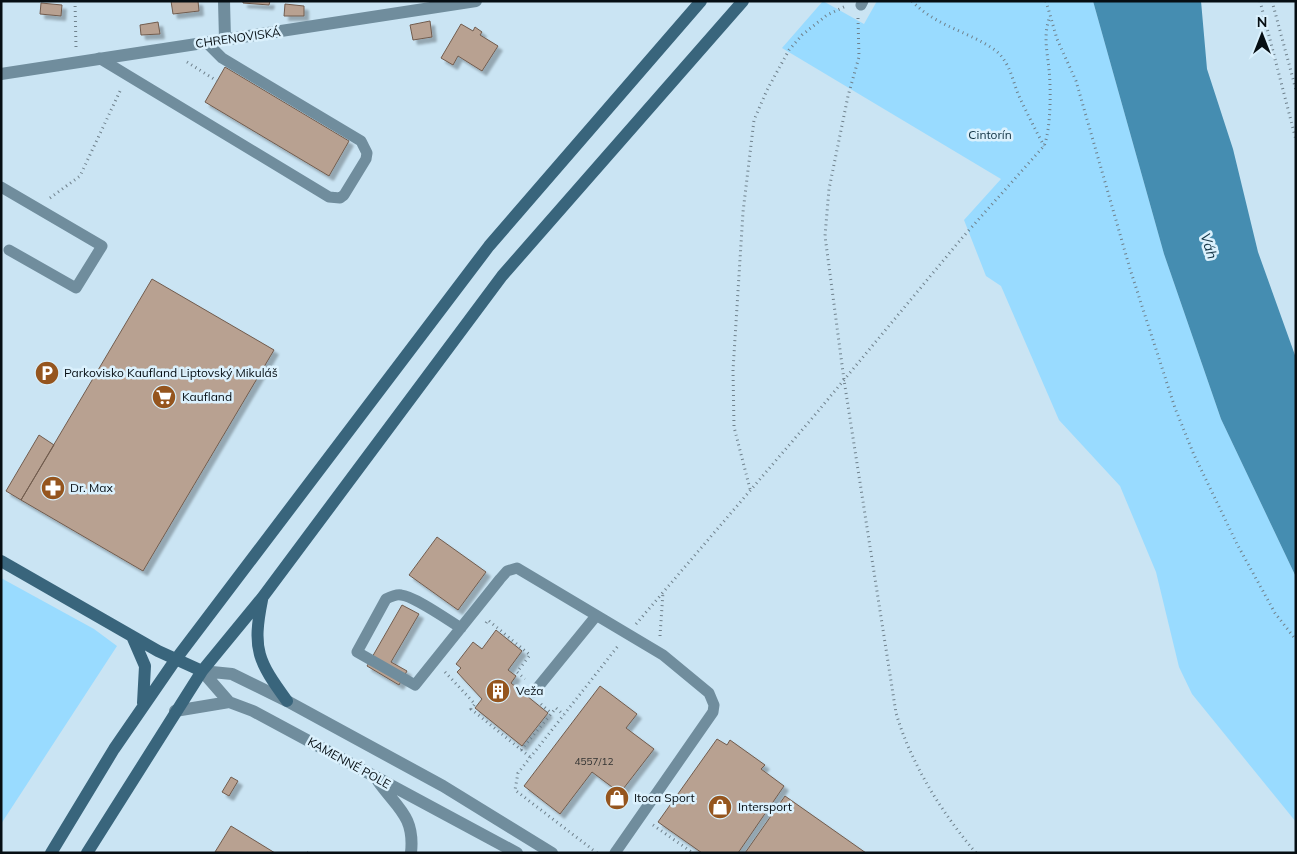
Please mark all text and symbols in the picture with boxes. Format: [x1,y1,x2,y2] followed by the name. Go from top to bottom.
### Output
[1237,10,1287,60] north arrow
[1257,13,1267,31] text: N
[194,24,282,51] street label: CHRENOVISKÁ
[968,127,1012,142] park label: Cintorín
[1196,231,1222,261] water label: Váh
[34,360,60,386] parking icon: Parkovisko Kaufland Liptovský Mikuláš
[64,365,278,380] place label: Parkovisko Kaufland Liptovský Mikuláš
[151,384,177,410] supermarket icon: Kaufland
[182,389,232,404] place label: Kaufland
[40,475,66,501] pharmacy icon: Dr. Max
[70,480,113,495] place label: Dr. Max
[485,678,511,704] building icon: Veža
[516,683,544,698] place label: Veža
[305,734,393,791] street label: KAMENNÉ POLE
[575,755,613,768] house number: 4557/12
[604,785,630,811] shop icon: Itoca Sport
[634,790,695,805] place label: Itoca Sport
[707,794,733,820] shop icon: Intersport
[738,799,792,814] place label: Intersport

